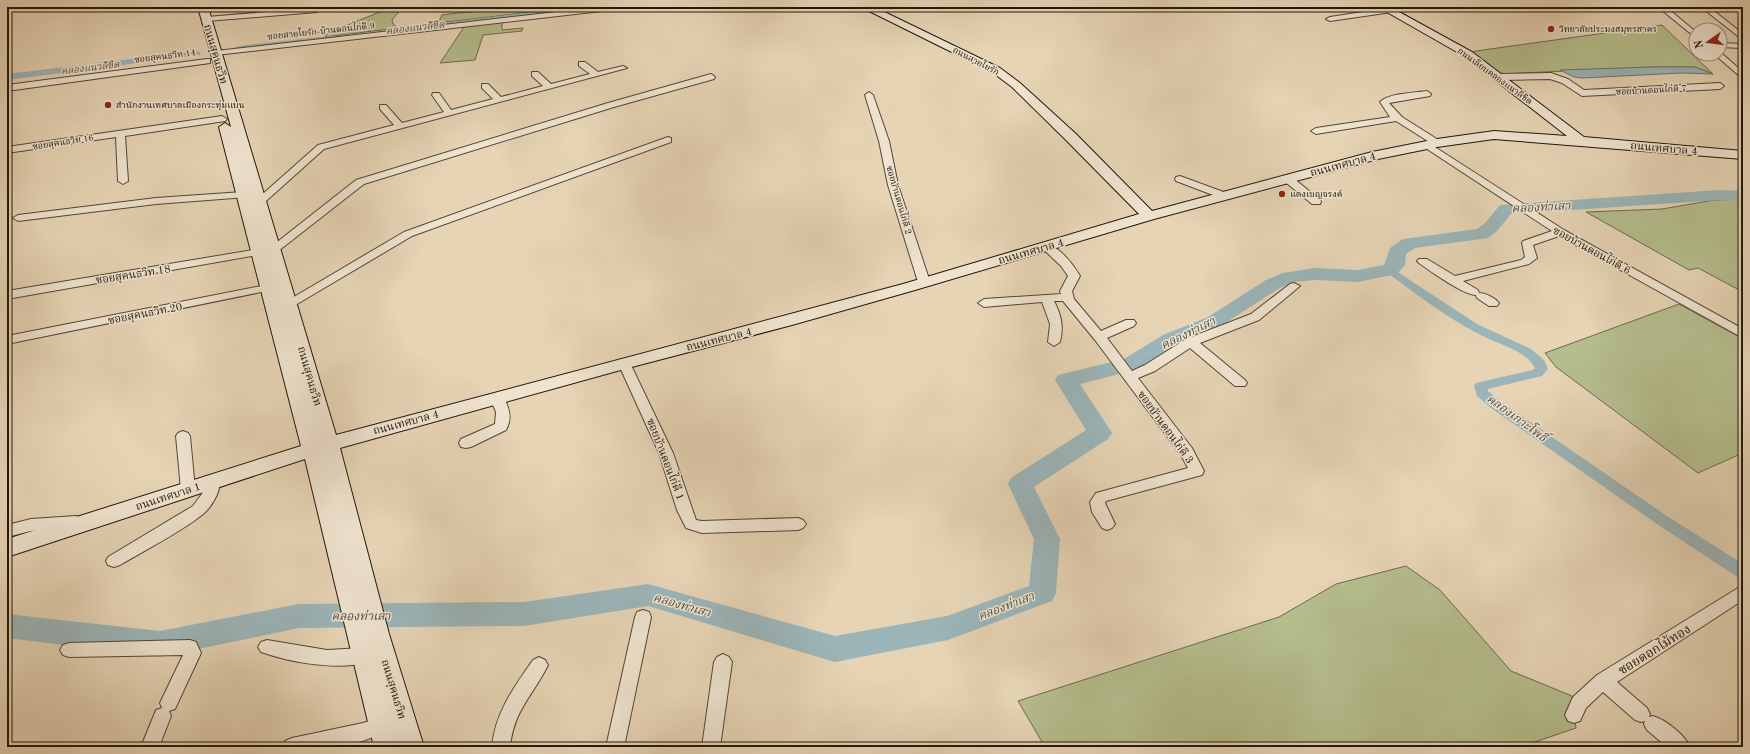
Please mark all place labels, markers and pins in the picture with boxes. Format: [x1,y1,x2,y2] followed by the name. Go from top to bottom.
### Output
[1546,24,1556,34] marker: วิทยาลัยประมงสมุทรสาคร
[1559,25,1657,35] place label: วิทยาลัยประมงสมุทรสาคร
[116,99,245,111] place label: สำนักงานเทศบาลเมืองกระทุ่มแบน
[103,100,113,110] marker: สำนักงานเทศบาลเมืองกระทุ่มแบน
[1277,189,1287,199] marker: แดงเบญจรงค์
[1290,189,1343,199] place label: แดงเบญจรงค์

